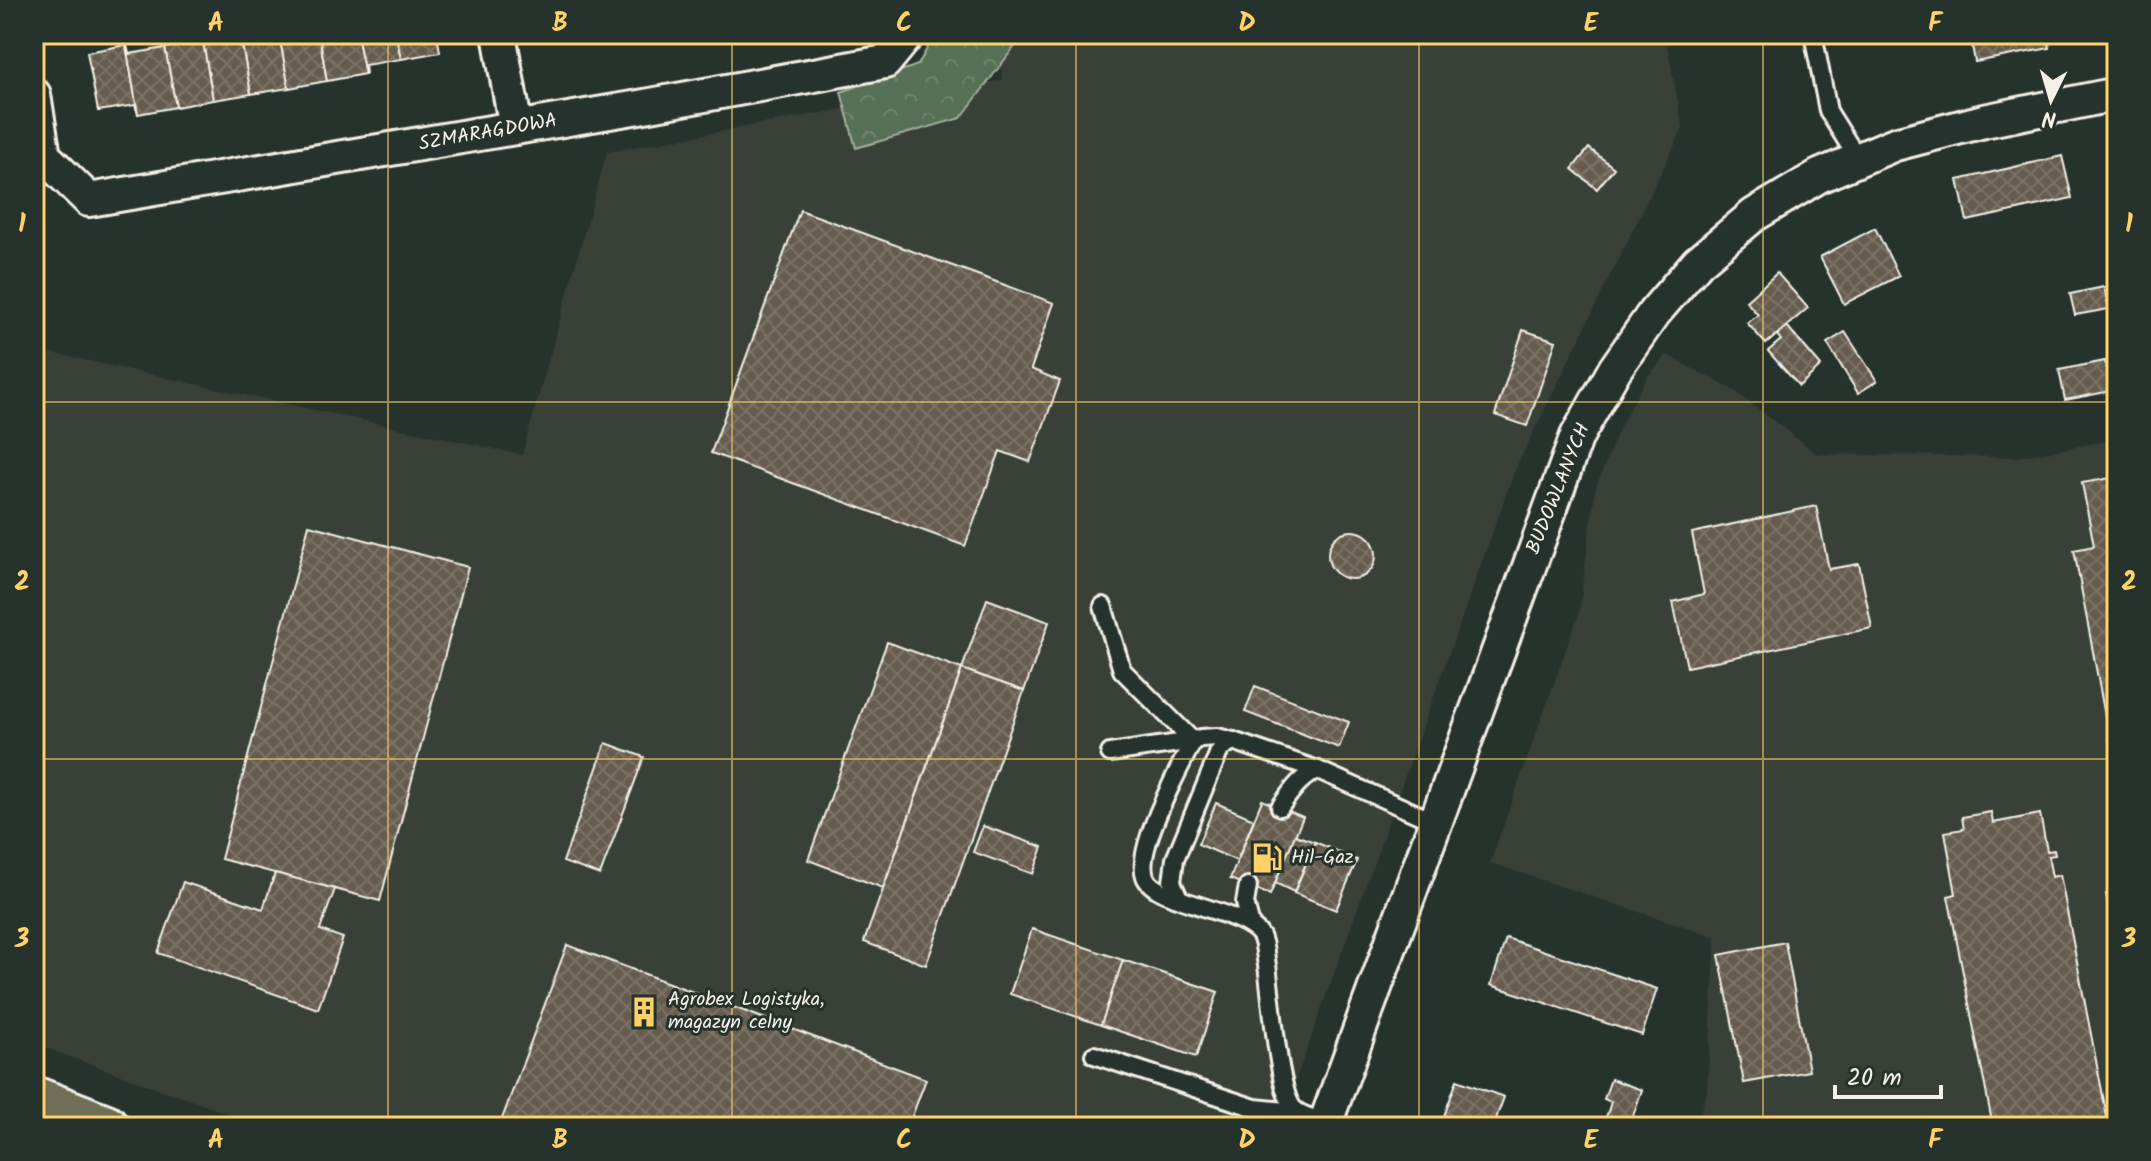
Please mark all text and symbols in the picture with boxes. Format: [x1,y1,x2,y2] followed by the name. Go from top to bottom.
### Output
[208,3,224,45] text: A
[552,3,568,45] text: B
[896,3,912,45] text: C
[1238,3,1256,45] text: D
[1584,3,1600,45] text: E
[1928,3,1944,45] text: F
[2011,60,2091,140] north arrow
[2041,99,2058,135] text: N
[416,105,560,161] street label: SZMARAGDOWA
[18,204,26,246] text: 1
[2125,204,2133,246] text: 1
[1518,419,1600,559] street label: BUDOWLANYCH
[14,562,30,604] text: 2
[2121,562,2137,604] text: 2
[1250,841,1284,875] fuel station icon: Hil-Gaz
[1291,842,1354,874] place label: Hil-Gaz
[14,919,29,961] text: 3
[2121,919,2136,961] text: 3
[668,984,825,1039] place label: Agrobex Logistyka, magazyn celny
[627,995,661,1029] building icon: Agrobex Logistyka, magazyn celny
[1835,1049,1941,1099] scale bar
[1847,1059,1902,1098] text: 20 m
[208,1120,224,1161] text: A
[552,1120,568,1161] text: B
[896,1120,912,1161] text: C
[1238,1120,1256,1161] text: D
[1584,1120,1600,1161] text: E
[1928,1120,1944,1161] text: F

